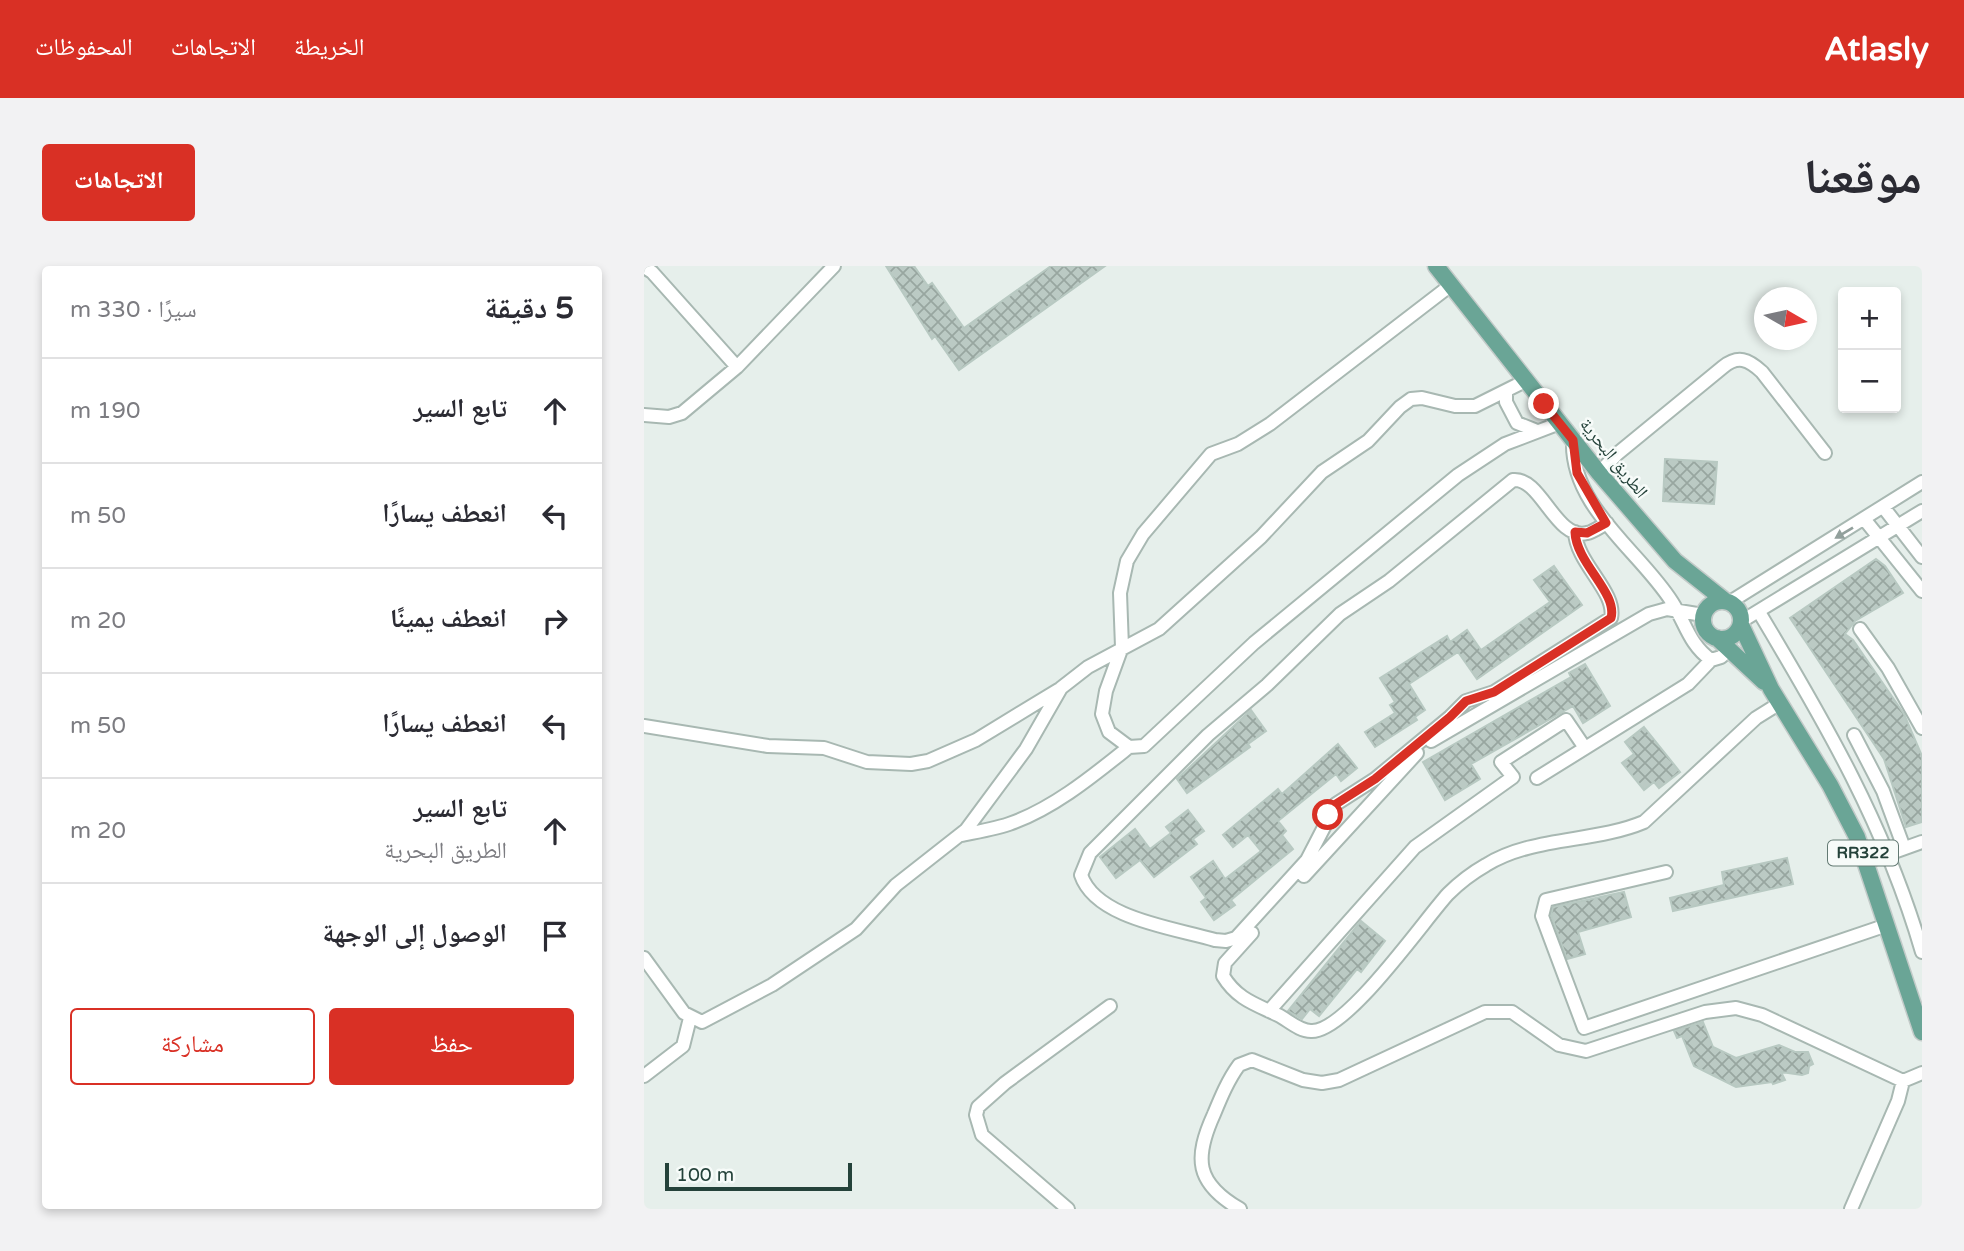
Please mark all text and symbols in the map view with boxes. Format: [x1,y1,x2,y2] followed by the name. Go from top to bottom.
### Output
[1824,30,1929,69] text: Atlasly
[35,33,133,62] text: المحفوظات
[171,33,256,62] text: الاتجاهات
[294,33,365,62] text: الخريطة
[42,144,195,221] button: الاتجاهات
[1804,148,1922,207] text: موقعنا
[1754,287,1817,350] north arrow
[1838,287,1901,413] map controls
[1838,287,1901,350] button: +
[484,290,574,327] text: 5 دقيقة
[70,296,197,324] text: سيرًا · 330 m
[1838,350,1901,413] button: −
[1528,388,1559,419] route end
[536,392,574,430] icon: ahead
[414,393,507,424] text: تابع السير
[70,397,140,425] text: 190 m
[1575,414,1653,502] street label: الطريق البحرية
[536,497,574,535] icon: left
[382,498,507,529] text: انعطف يسارًا
[70,502,126,530] text: 50 m
[1835,526,1854,539] one-way arrow
[536,602,574,640] icon: right
[390,603,507,634] text: انعطف يمينًا
[70,607,126,635] text: 20 m
[536,707,574,745] icon: left
[382,708,507,739] text: انعطف يسارًا
[70,712,126,740] text: 50 m
[414,793,507,824] text: تابع السير
[1312,799,1343,830] route start
[536,812,574,850] icon: ahead
[70,817,126,845] text: 20 m
[384,837,507,865] text: الطريق البحرية
[1828,840,1898,866] road number: RR322
[536,917,574,955] icon: arrive
[323,918,507,949] text: الوصول إلى الوجهة
[70,1008,315,1085] button: مشاركة
[329,1008,574,1085] button: حفظ
[665,1160,852,1192] scale bar
[676,1164,734,1186] text: 100 m

